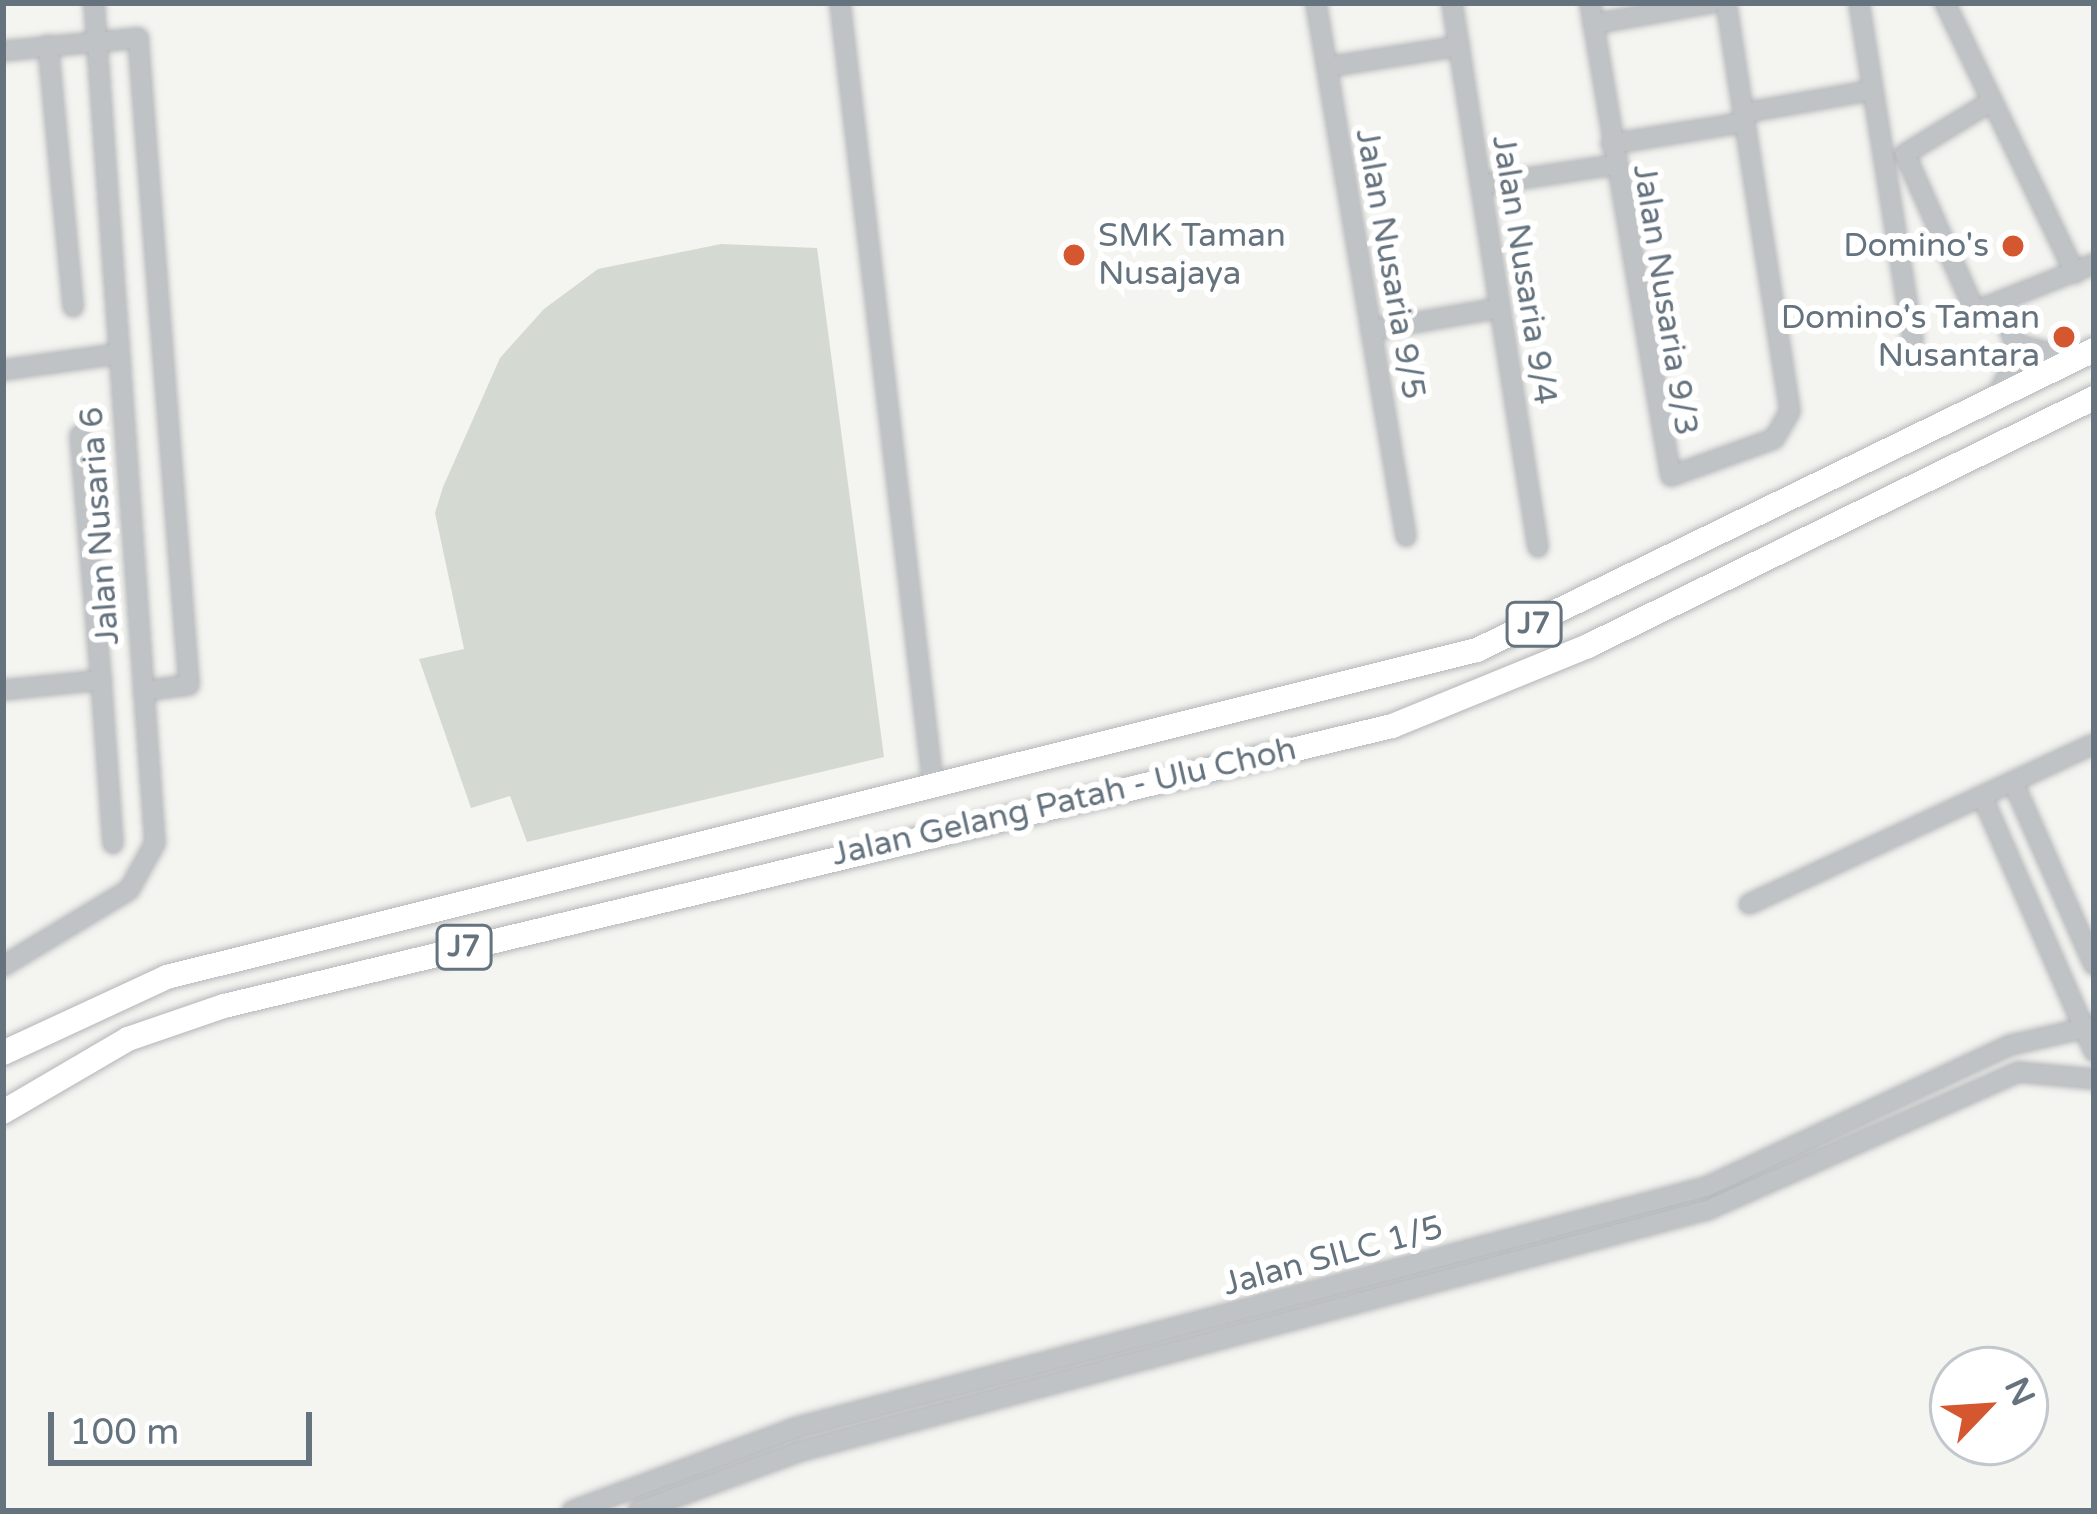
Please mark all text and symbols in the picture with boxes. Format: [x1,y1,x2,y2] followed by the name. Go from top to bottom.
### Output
[1347,126,1433,402] street label: Jalan Nusaria 9/5
[1483,133,1565,407] street label: Jalan Nusaria 9/4
[1624,162,1706,438] street label: Jalan Nusaria 9/3
[1098,216,1286,294] place label: SMK Taman Nusajaya
[1843,226,1989,266] place label: Domino's
[2000,233,2026,259] marker: Domino's
[1061,242,1087,268] marker: SMK Taman Nusajaya
[1781,298,2040,376] place label: Domino's Taman Nusantara
[2051,324,2077,350] marker: Domino's Taman Nusantara
[72,406,128,646] street label: Jalan Nusaria 6
[1504,600,1564,648] road number: J7
[828,729,1300,875] street label: Jalan Gelang Patah - Ulu Choh
[434,923,494,971] road number: J7
[1219,1208,1447,1304] street label: Jalan SILC 1/5
[1929,1346,2049,1466] north arrow
[1996,1372,2043,1412] text: N
[54,1388,318,1462] scale bar
[69,1411,179,1454] text: 100 m

